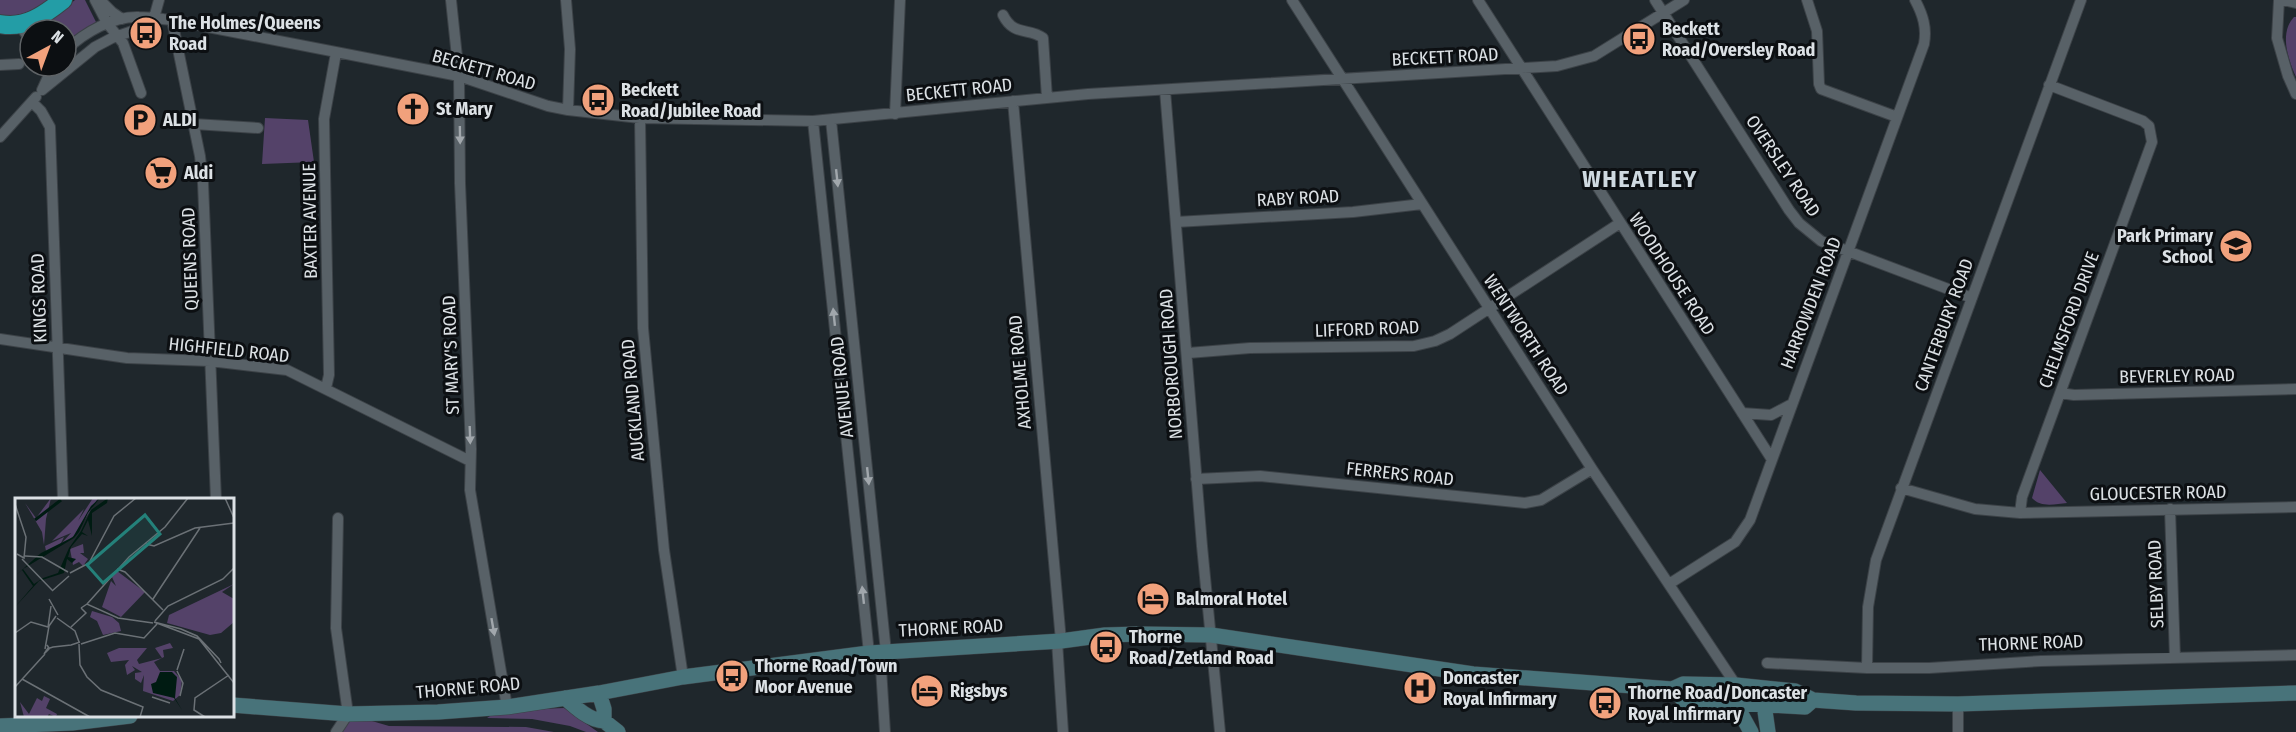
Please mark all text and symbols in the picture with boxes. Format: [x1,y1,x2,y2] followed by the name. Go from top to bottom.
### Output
[169,12,321,55] place label: The Holmes/Queens Road
[128,15,164,51] bus stop icon: The Holmes/Queens Road
[18,18,78,78] north arrow
[1662,18,1815,61] place label: Beckett Road/Oversley Road
[1621,21,1657,57] bus stop icon: Beckett Road/Oversley Road
[48,27,67,47] text: N
[1391,43,1499,71] street label: BECKETT ROAD
[430,45,538,95] street label: BECKETT ROAD
[905,73,1013,107] street label: BECKETT ROAD
[621,79,761,122] place label: Beckett Road/Jubilee Road
[580,82,616,118] bus stop icon: Beckett Road/Jubilee Road
[395,91,431,127] church icon: St Mary
[436,98,493,120] place label: St Mary
[122,102,158,138] parking icon: ALDI
[162,109,197,131] place label: ALDI
[1741,111,1825,221] street label: OVERSLEY ROAD
[455,125,464,144] one-way arrow
[143,155,179,191] supermarket icon: Aldi
[183,162,213,184] place label: Aldi
[298,163,322,279] street label: BAXTER AVENUE
[1582,165,1698,193] district label: WHEATLEY
[832,169,842,188] one-way arrow
[1256,185,1340,211] street label: RABY ROAD
[177,207,203,311] street label: QUEENS ROAD
[1624,209,1720,339] street label: WOODHOUSE ROAD
[2117,225,2213,268] place label: Park Primary School
[2218,228,2254,264] school or university icon: Park Primary School
[1776,234,1846,372] street label: HARROWDEN ROAD
[2034,249,2104,391] street label: CHELMSFORD DRIVE
[26,253,52,343] street label: KINGS ROAD
[1910,256,1978,394] street label: CANTERBURY ROAD
[1479,270,1573,400] street label: WENTWORTH ROAD
[1155,288,1187,440] street label: NORBOROUGH ROAD
[438,295,464,415] street label: ST MARY'S ROAD
[829,308,839,327] one-way arrow
[1004,314,1036,430] street label: AXHOLME ROAD
[1314,316,1420,342] street label: LIFFORD ROAD
[168,333,290,367] street label: HIGHFIELD ROAD
[826,335,858,439] street label: AVENUE ROAD
[617,338,649,462] street label: AUCKLAND ROAD
[2119,364,2235,388] street label: BEVERLEY ROAD
[466,425,475,444] one-way arrow
[1345,457,1455,491] street label: FERRERS ROAD
[863,467,873,486] one-way arrow
[2089,481,2227,505] street label: GLOUCESTER ROAD
[15,498,234,717] inset map
[2143,539,2169,629] street label: SELBY ROAD
[1135,581,1171,617] hotel icon: Balmoral Hotel
[858,585,868,604] one-way arrow
[1176,588,1287,610] place label: Balmoral Hotel
[898,614,1004,642] street label: THORNE ROAD
[489,618,498,637] one-way arrow
[1129,626,1274,669] place label: Thorne Road/Zetland Road
[1088,629,1124,665] bus stop icon: Thorne Road/Zetland Road
[1978,630,2084,656] street label: THORNE ROAD
[755,655,898,698] place label: Thorne Road/Town Moor Avenue
[714,658,750,694] bus stop icon: Thorne Road/Town Moor Avenue
[1443,667,1557,710] place label: Doncaster Royal Infirmary
[1402,670,1438,706] hospital icon: Doncaster Royal Infirmary
[415,672,521,704] street label: THORNE ROAD
[909,673,945,709] hotel icon: Rigsbys
[950,680,1007,702] place label: Rigsbys
[1628,682,1808,725] place label: Thorne Road/Doncaster Royal Infirmary
[1587,685,1623,721] bus stop icon: Thorne Road/Doncaster Royal Infirmary

